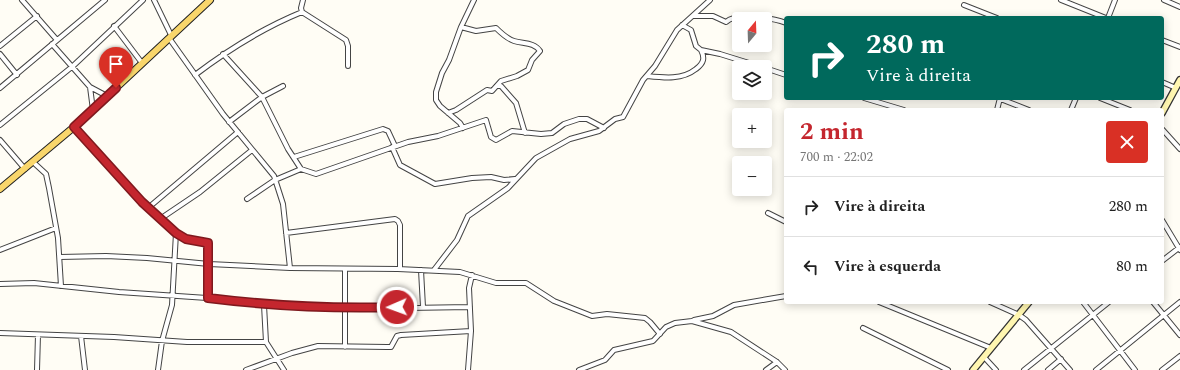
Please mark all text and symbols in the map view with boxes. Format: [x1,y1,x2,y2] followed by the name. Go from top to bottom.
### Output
[732,12,772,52] north arrow
[732,12,772,196] map controls
[866,23,945,66] text: 280 m
[800,32,852,84] icon: right
[99,47,133,88] pin
[105,53,127,75] icon: arrive
[732,60,772,100] button: layers
[866,62,971,89] text: Vire à direita
[732,108,772,148] button: +
[800,114,864,150] text: 2 min
[1106,121,1148,163] button: close
[800,147,873,167] text: 700 m · 22:02
[732,156,772,196] button: −
[834,195,925,218] text: Vire à direita
[1109,195,1148,218] text: 280 m
[800,196,822,218] icon: right
[834,255,941,278] text: Vire à esquerda
[1116,255,1148,278] text: 80 m
[800,256,822,278] icon: left
[376,286,418,328] position arrow

